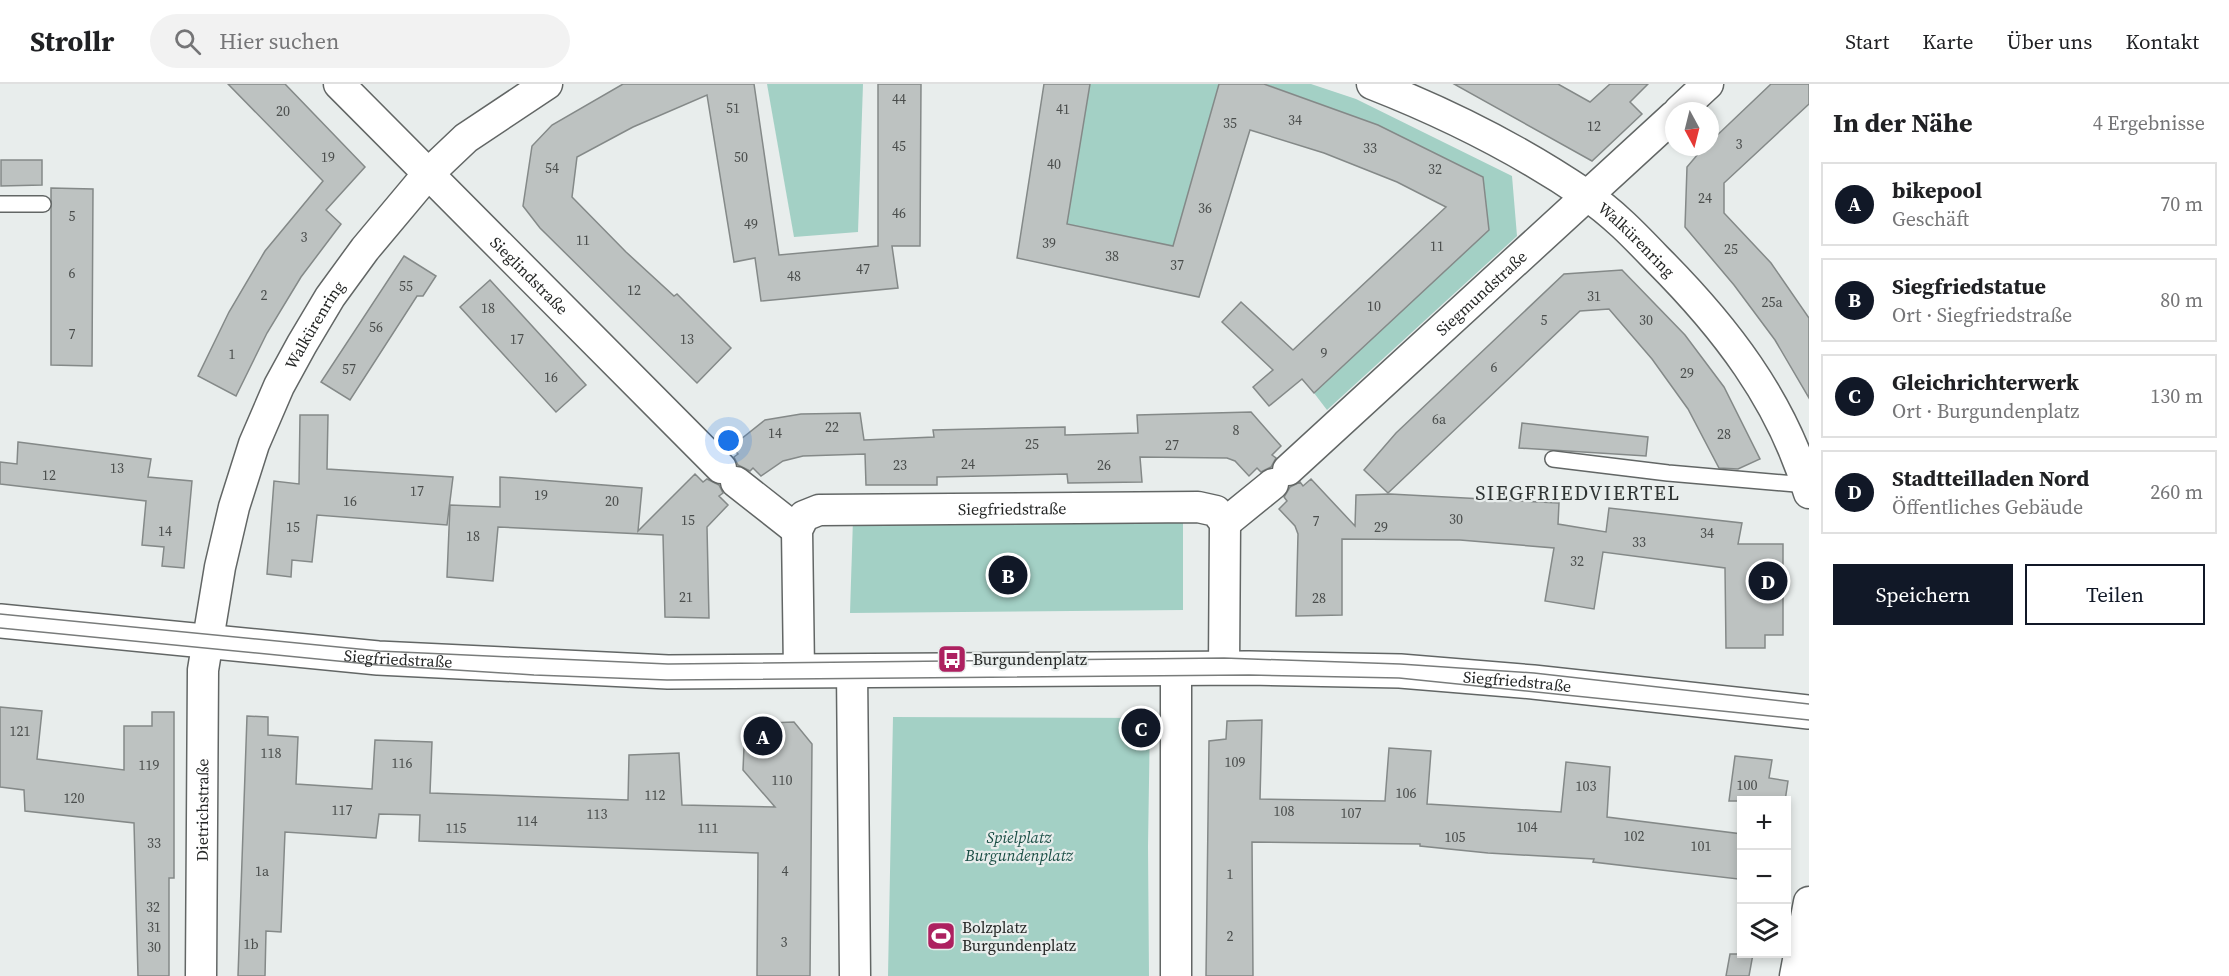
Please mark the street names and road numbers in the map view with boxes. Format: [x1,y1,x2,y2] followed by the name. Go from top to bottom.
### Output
[1594,197,1680,282] street label: Walkürenring
[486,231,573,319] street label: Sieglindstraße
[1431,245,1531,340] street label: Siegmundstraße
[279,276,349,373] street label: Walkürenring
[958,497,1067,520] street label: Siegfriedstraße
[343,644,453,673] street label: Siegfriedstraße
[1462,665,1573,697] street label: Siegfriedstraße
[191,758,213,862] street label: Dietrichstraße

